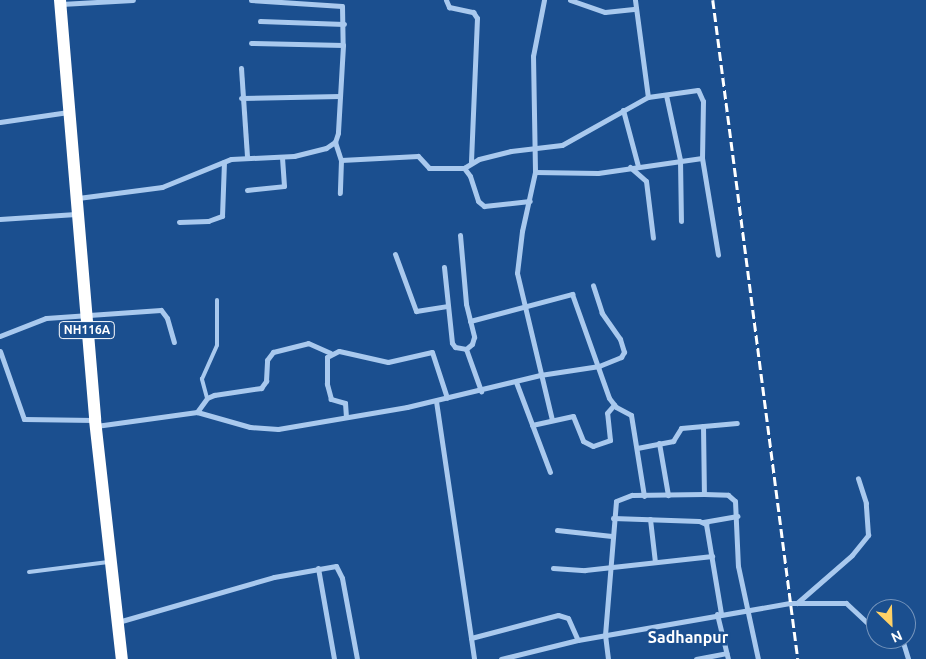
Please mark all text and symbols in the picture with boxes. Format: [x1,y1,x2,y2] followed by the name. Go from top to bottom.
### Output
[58,320,116,340] road number: NH116A
[866,599,916,649] north arrow
[648,627,728,647] district label: Sadhanpur
[889,627,905,646] text: N

